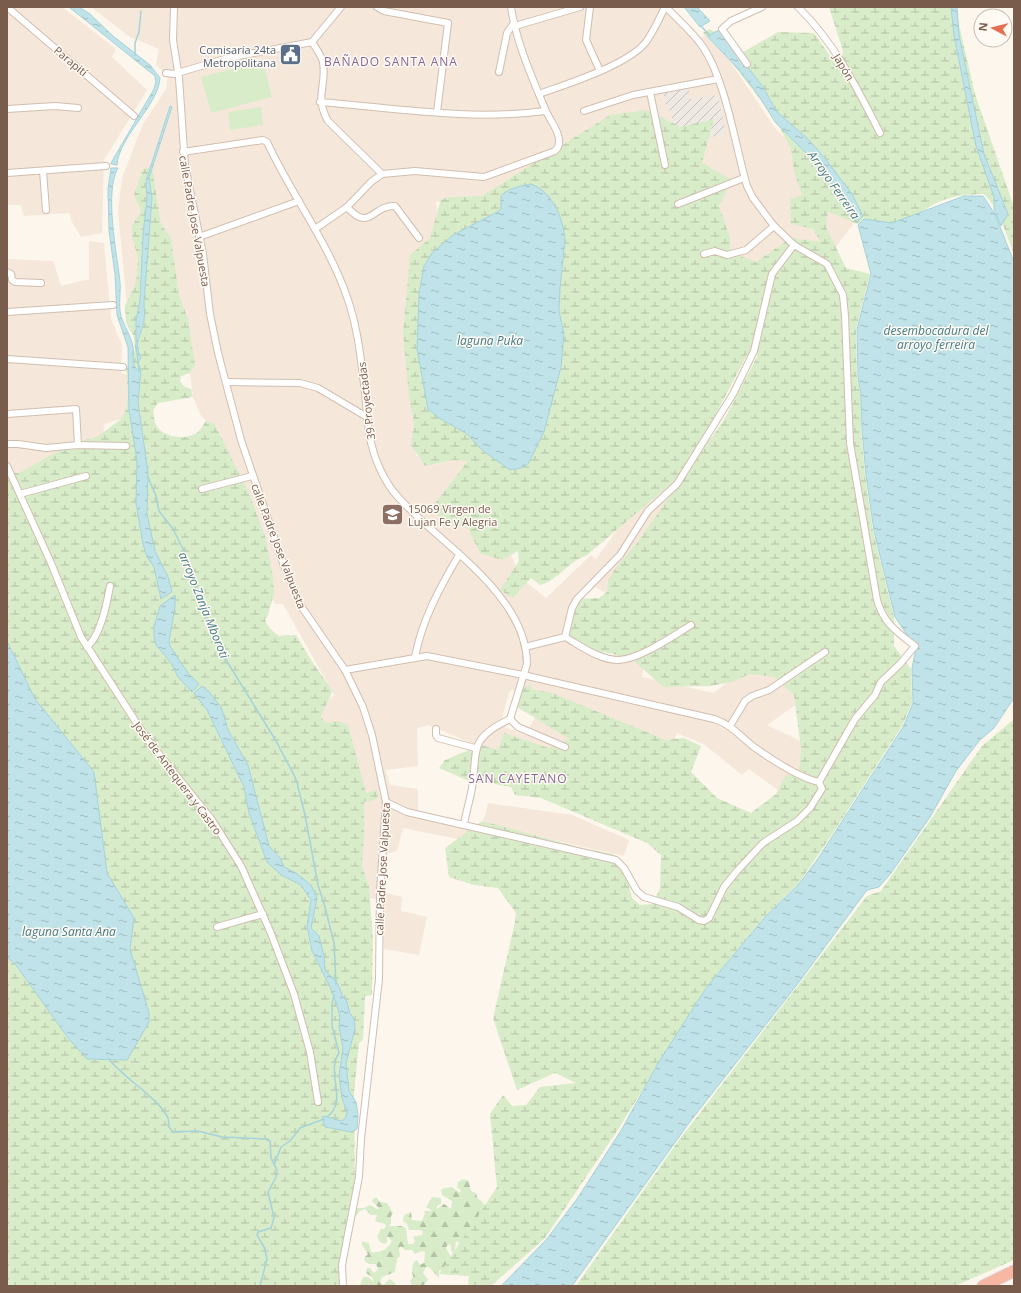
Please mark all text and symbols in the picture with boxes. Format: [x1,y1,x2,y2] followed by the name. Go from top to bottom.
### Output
[973,8,1013,48] north arrow
[975,21,991,32] text: N
[199,42,276,70] place label: Comisaría 24ta Metropolitana
[278,42,304,68] public building icon: Comisaría 24ta Metropolitana
[51,43,91,80] street label: Parapití
[830,50,858,83] street label: Japón
[324,53,458,70] district label: BAÑADO SANTA ANA
[803,147,864,223] water label: Arroyo Ferreira
[176,154,214,288] street label: calle Padre Jose Valpuesta
[884,322,989,353] water label: desembocadura del arroyo ferreira
[457,332,523,349] water label: laguna Puka
[354,361,378,441] street label: 39 Proyectadas
[248,481,310,611] street label: calle Padre Jose Valpuesta
[379,501,405,527] school or university icon: 15069 Virgen de Lujan Fe y Alegria
[408,501,497,529] place label: 15069 Virgen de Lujan Fe y Alegria
[175,549,234,662] water label: arroyo Zanja Mboroti
[130,717,226,838] street label: José de Antequera y Castro
[468,770,568,787] district label: SAN CAYETANO
[371,802,393,936] street label: calle Padre Jose Valpuesta
[22,923,116,940] water label: laguna Santa Ana

